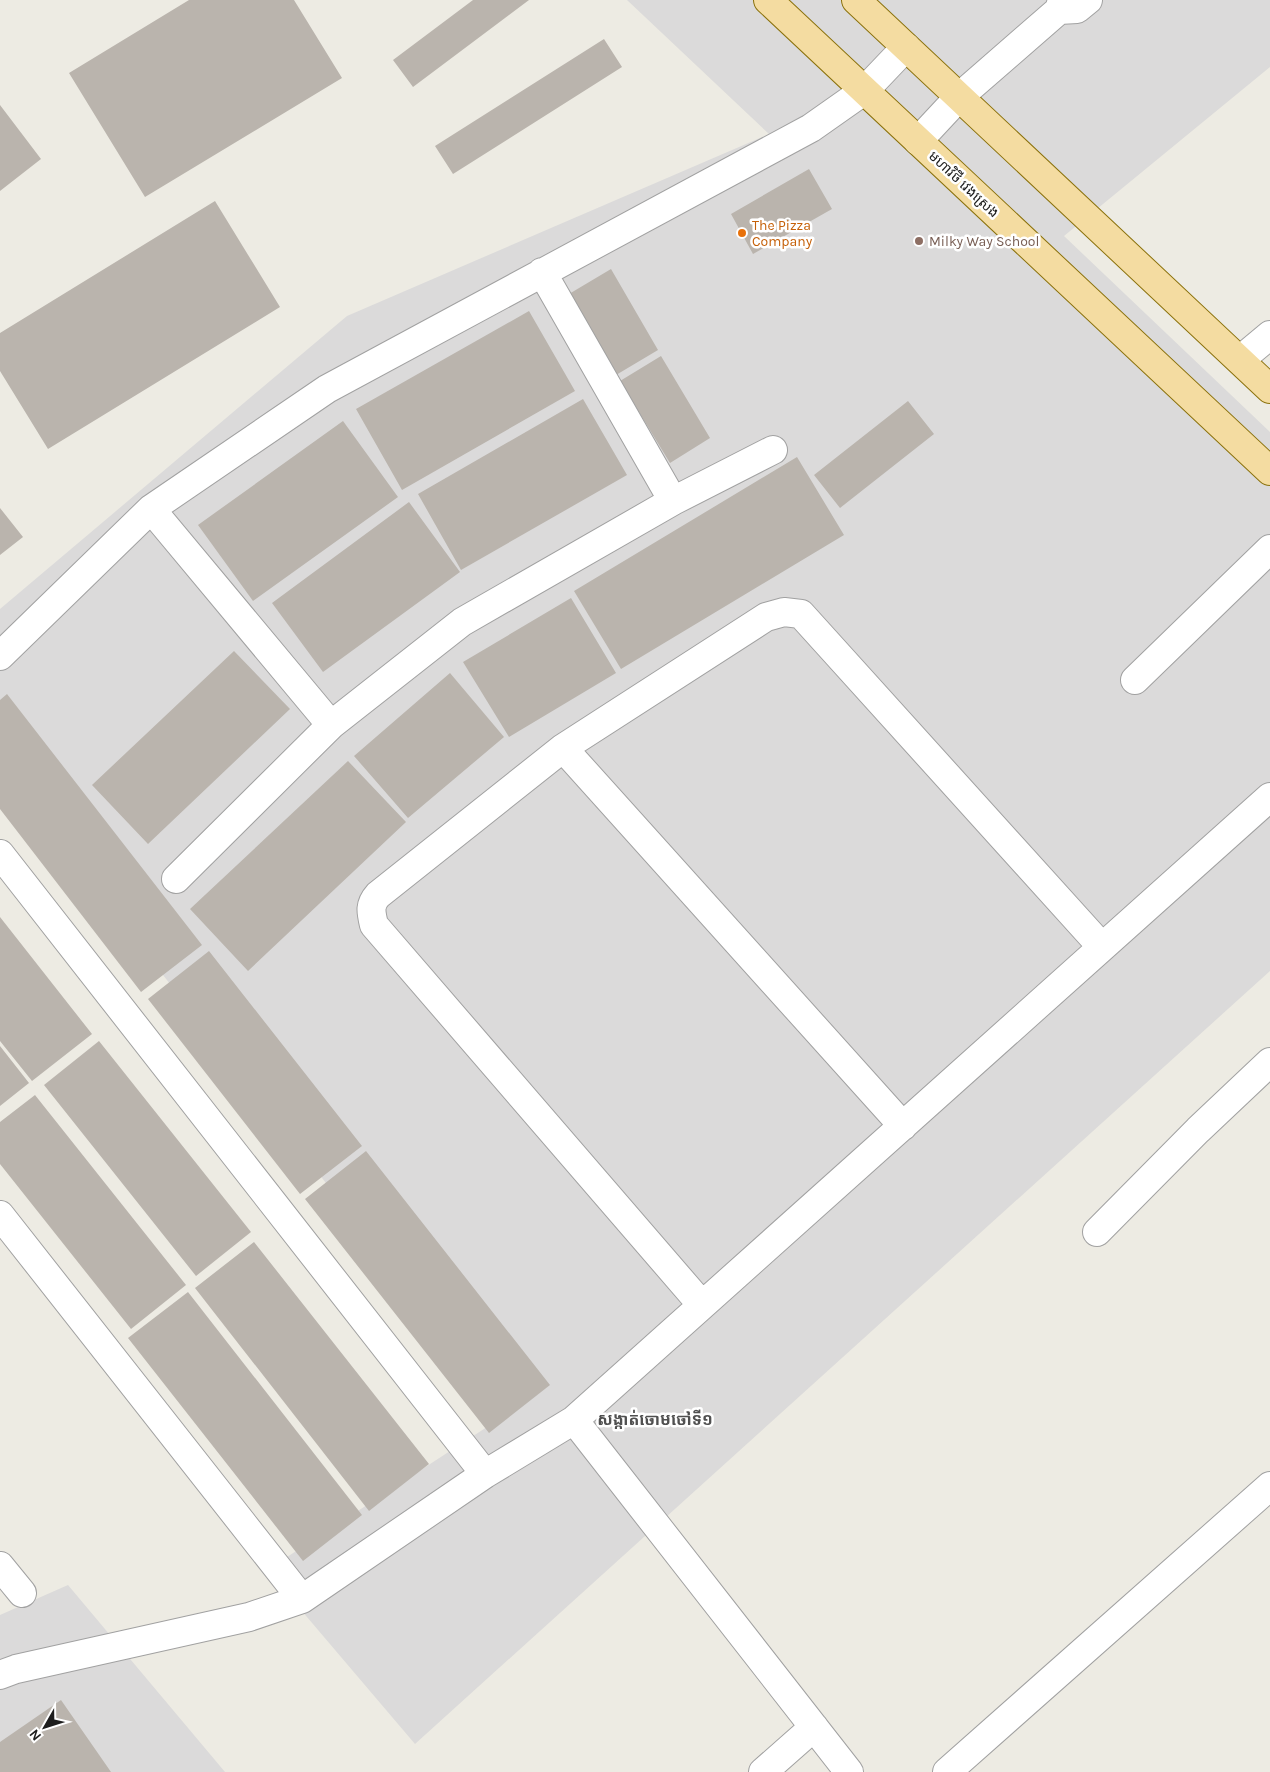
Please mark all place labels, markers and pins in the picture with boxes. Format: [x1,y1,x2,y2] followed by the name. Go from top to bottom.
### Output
[752,217,813,250] place label: The Pizza Company
[736,227,748,239] marker: The Pizza Company
[929,233,1039,250] place label: Milky Way School
[913,235,925,247] marker: Milky Way School

